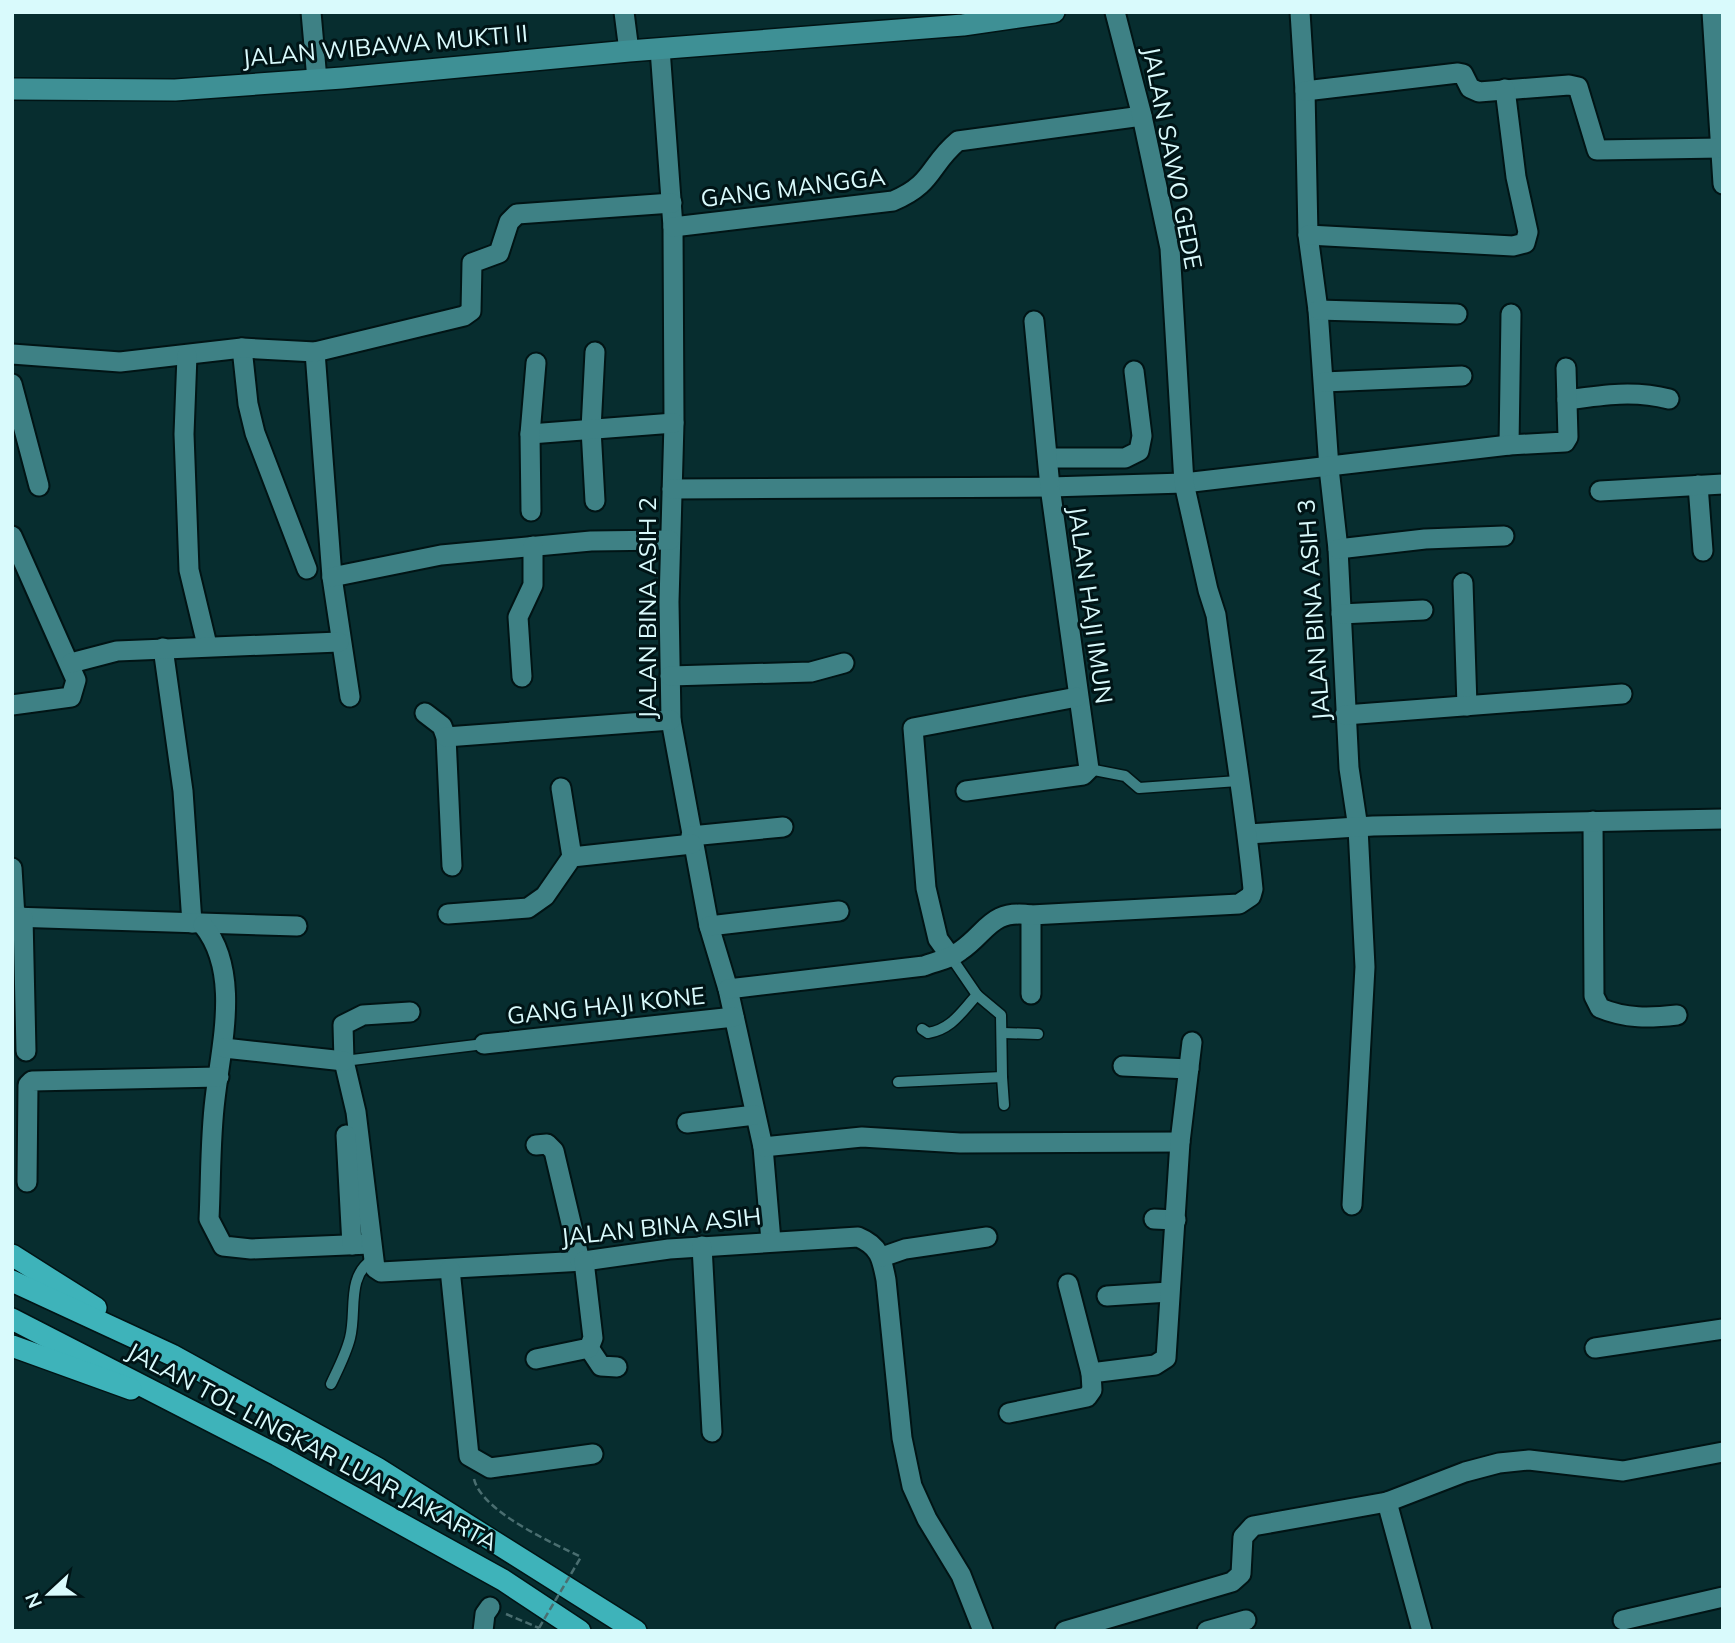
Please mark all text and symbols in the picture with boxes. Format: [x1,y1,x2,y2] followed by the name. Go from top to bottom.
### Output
[241,18,529,72] street label: JALAN WIBAWA MUKTI II
[1137,44,1209,272] street label: JALAN SAWO GEDE
[699,161,887,213] street label: GANG MANGGA
[632,497,662,719] street label: JALAN BINA ASIH 2
[1290,498,1336,722] street label: JALAN BINA ASIH 3
[1062,504,1120,706] street label: JALAN HAJI IMUN
[505,980,706,1030] street label: GANG HAJI KONE
[559,1201,763,1251] street label: JALAN BINA ASIH
[122,1335,503,1557] street label: JALAN TOL LINGKAR LUAR JAKARTA
[14,1559,84,1629] north arrow
[19,1589,47,1612] text: N

